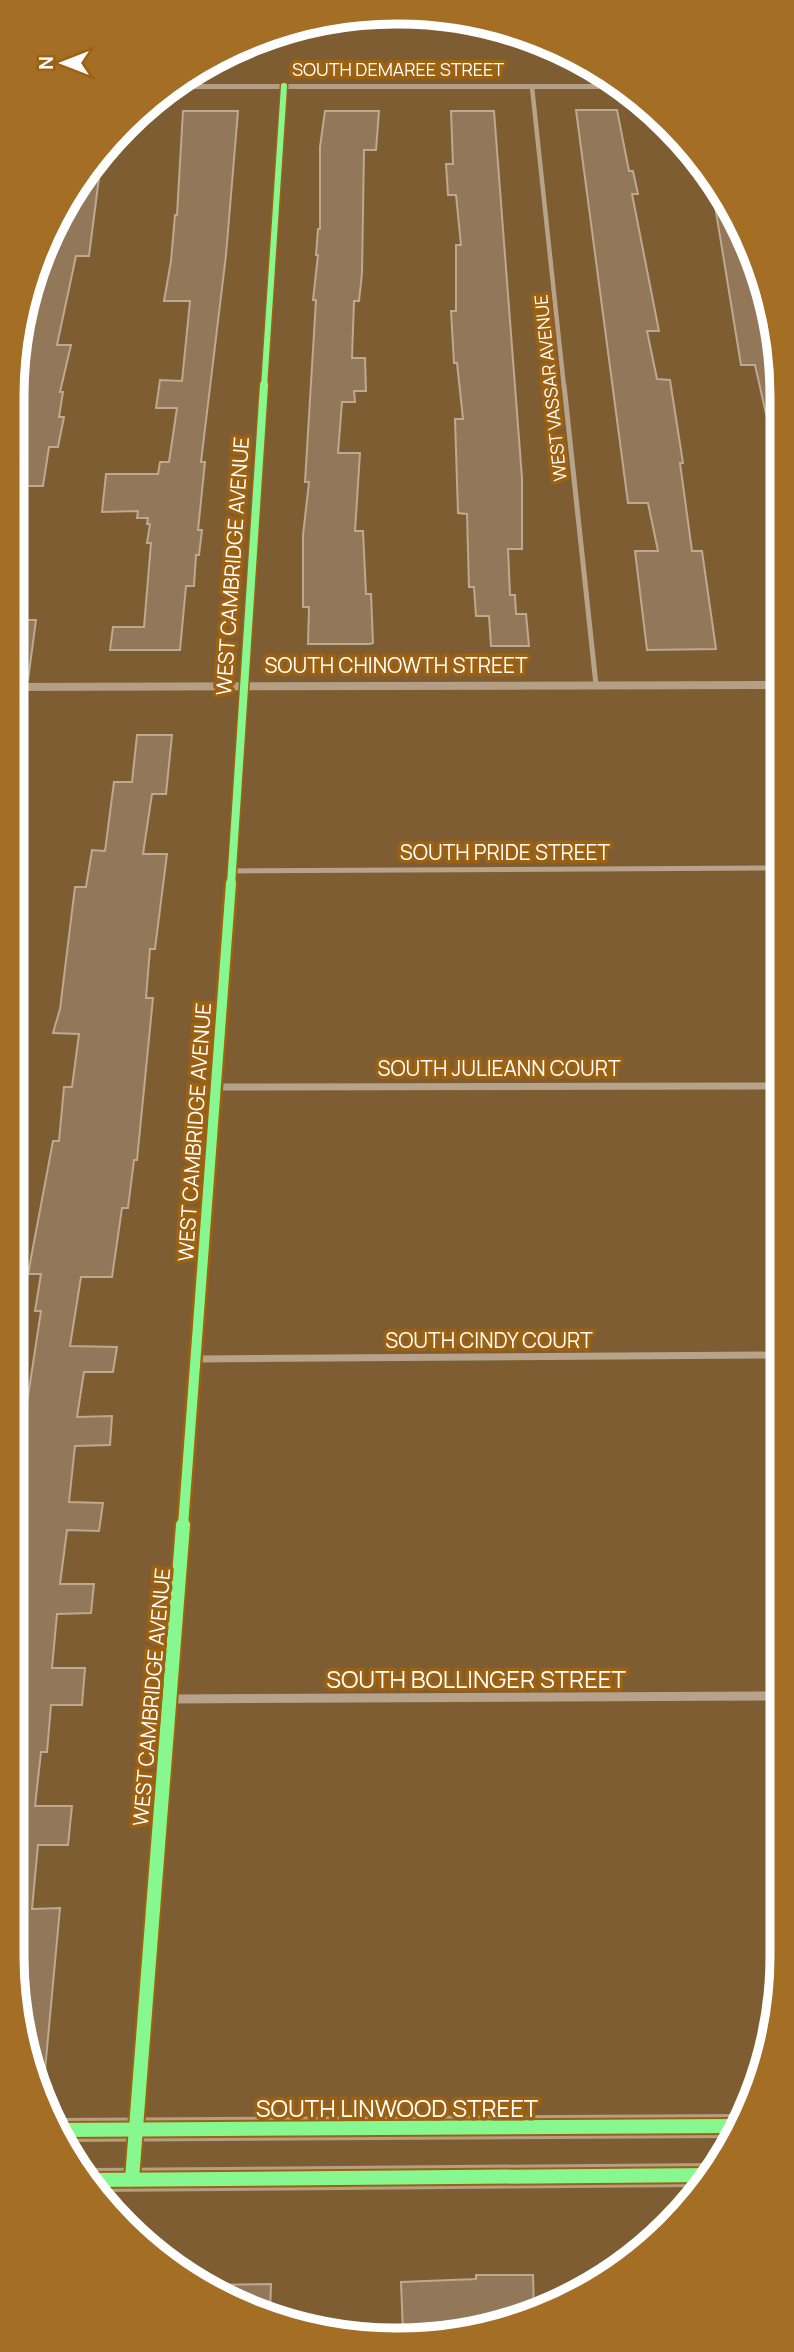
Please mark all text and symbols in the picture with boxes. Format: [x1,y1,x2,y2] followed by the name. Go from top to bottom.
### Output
[28,28,98,98] north arrow
[33,56,59,70] text: N
[292,57,504,81] street label: SOUTH DEMAREE STREET
[528,294,572,482] street label: WEST VASSAR AVENUE
[209,436,255,696] street label: WEST CAMBRIDGE AVENUE
[264,651,528,679] street label: SOUTH CHINOWTH STREET
[400,838,611,866] street label: SOUTH PRIDE STREET
[171,1002,217,1262] street label: WEST CAMBRIDGE AVENUE
[377,1054,621,1082] street label: SOUTH JULIEANN COURT
[385,1326,593,1354] street label: SOUTH CINDY COURT
[126,1567,176,1827] street label: WEST CAMBRIDGE AVENUE
[326,1662,626,1695] street label: SOUTH BOLLINGER STREET
[256,2091,539,2124] street label: SOUTH LINWOOD STREET

